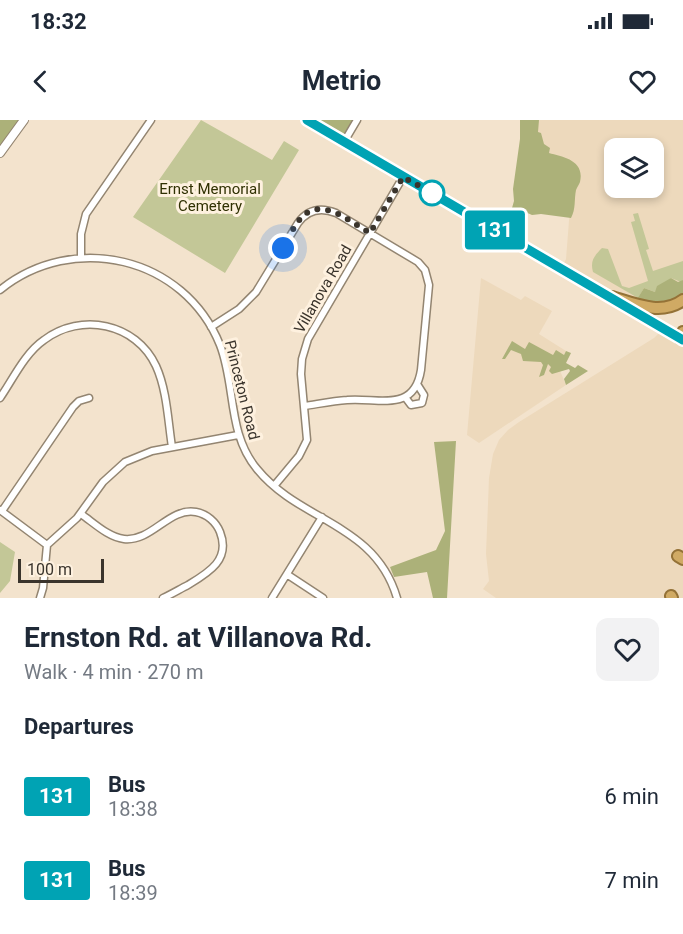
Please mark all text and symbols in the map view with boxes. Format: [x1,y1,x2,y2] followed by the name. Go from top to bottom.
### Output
[30,9,87,34] text: 18:32
[24,65,57,98] icon: back
[302,65,381,97] text: Metrio
[626,65,659,98] icon: heart
[604,138,664,198] map controls
[604,138,664,198] button: layers
[159,180,261,215] park label: Ernst Memorial Cemetery
[419,180,445,206] unlabelled marker
[460,210,530,250] line badge: 131
[477,218,513,242] text: 131
[268,233,298,263] your location
[290,242,356,336] street label: Villanova Road
[221,338,263,442] street label: Princeton Road
[18,556,104,583] scale bar
[27,560,72,579] text: 100 m
[596,618,659,681] button: heart
[24,621,372,654] text: Ernston Rd. at Villanova Rd.
[24,660,203,684] text: Walk · 4 min · 270 m
[24,714,134,739] text: Departures
[108,772,146,797] text: Bus
[39,784,75,808] text: 131
[604,784,659,809] text: 6 min
[108,797,158,821] text: 18:38
[108,856,146,881] text: Bus
[39,868,75,892] text: 131
[604,868,659,893] text: 7 min
[108,881,158,905] text: 18:39

